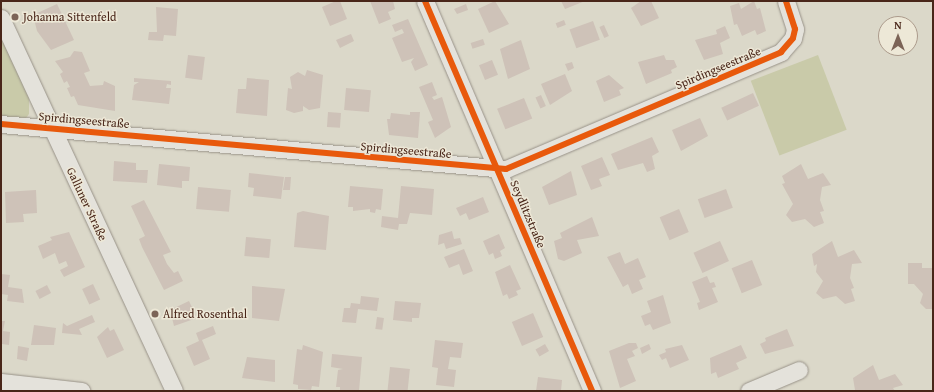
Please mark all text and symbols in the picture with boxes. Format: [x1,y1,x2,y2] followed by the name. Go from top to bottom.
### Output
[23,10,116,24] place label: Johanna Sittenfeld
[10,12,20,22] marker: Johanna Sittenfeld
[878,16,918,56] north arrow
[894,17,902,33] text: N
[673,44,763,92] street label: Spirdingseestraße
[38,109,130,131] street label: Spirdingseestraße
[360,139,452,161] street label: Spirdingseestraße
[64,165,110,243] street label: Galluner Straße
[507,178,549,250] street label: Seydlitzstraße
[163,307,247,321] place label: Alfred Rosenthal
[150,309,160,319] marker: Alfred Rosenthal

